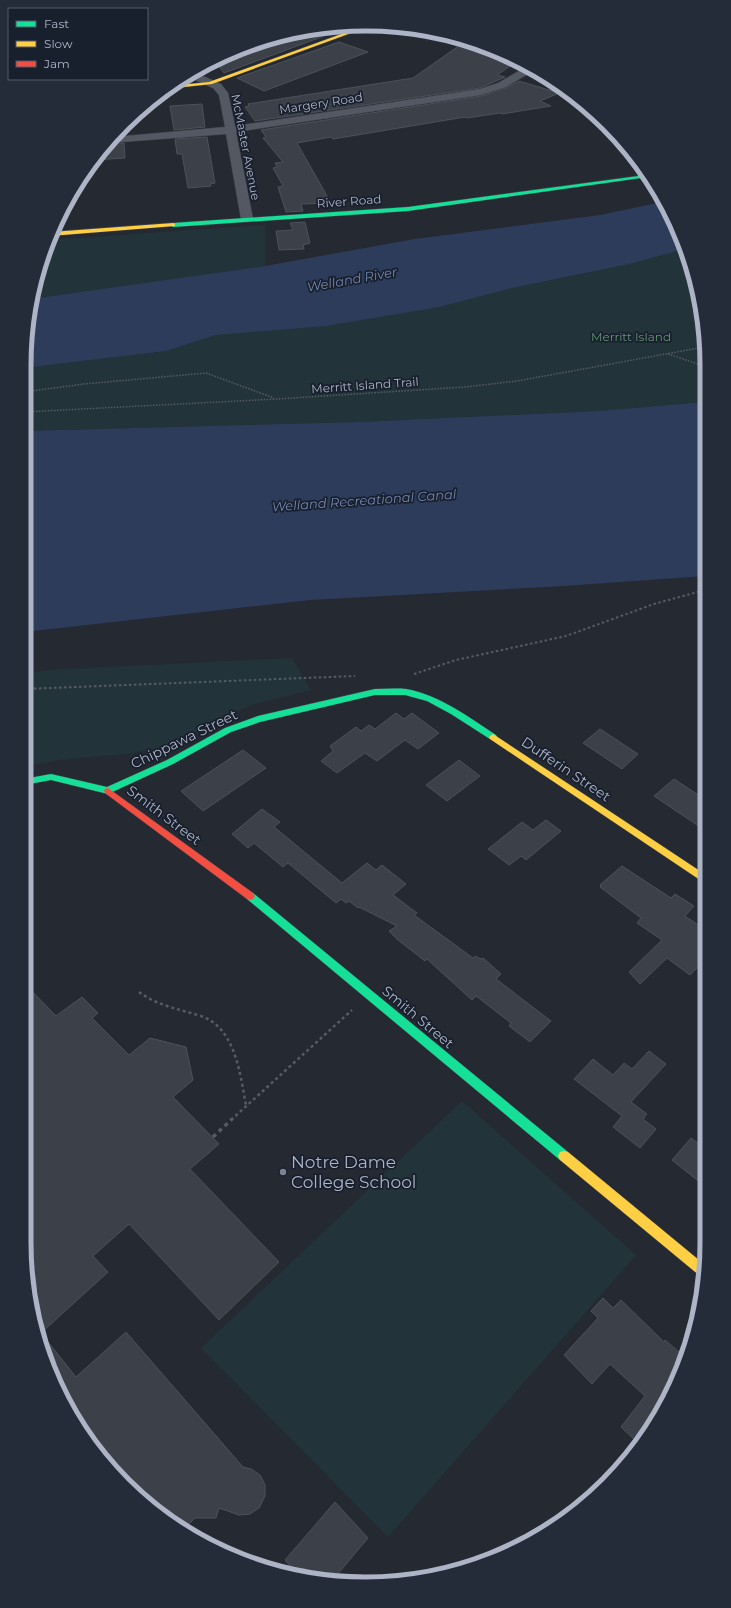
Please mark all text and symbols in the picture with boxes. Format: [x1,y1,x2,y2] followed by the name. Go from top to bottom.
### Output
[8,8,148,80] legend
[44,16,69,31] text: Fast
[44,36,73,51] text: Slow
[43,56,70,71] text: Jam
[278,89,364,117] street label: Margery Road
[228,93,264,201] street label: McMaster Avenue
[316,191,382,211] street label: River Road
[306,263,399,295] water label: Welland River
[591,329,671,344] park label: Merritt Island
[311,374,419,396] street label: Merritt Island Trail
[271,486,457,514] water label: Welland Recreational Canal
[128,705,241,773] street label: Chippawa Street
[518,733,614,806] street label: Dufferin Street
[123,781,205,849] street label: Smith Street
[378,982,458,1052] street label: Smith Street
[291,1152,416,1192] place label: Notre Dame College School
[278,1167,288,1177] marker: Notre Dame College School

